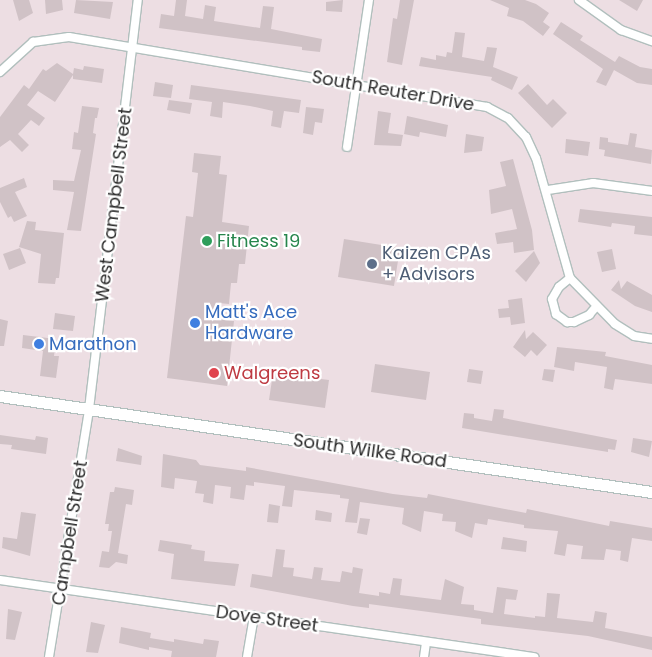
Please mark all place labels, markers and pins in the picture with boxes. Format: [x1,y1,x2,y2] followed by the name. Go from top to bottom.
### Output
[217,230,300,252] place label: Fitness 19
[201,235,213,247] marker: Fitness 19
[382,243,491,286] place label: Kaizen CPAs + Advisors
[366,258,378,270] marker: Kaizen CPAs + Advisors
[205,302,297,344] place label: Matt's Ace Hardware
[189,317,201,329] marker: Matt's Ace Hardware
[49,333,137,355] place label: Marathon
[33,338,45,350] marker: Marathon
[224,362,320,384] place label: Walgreens
[208,367,220,379] marker: Walgreens

